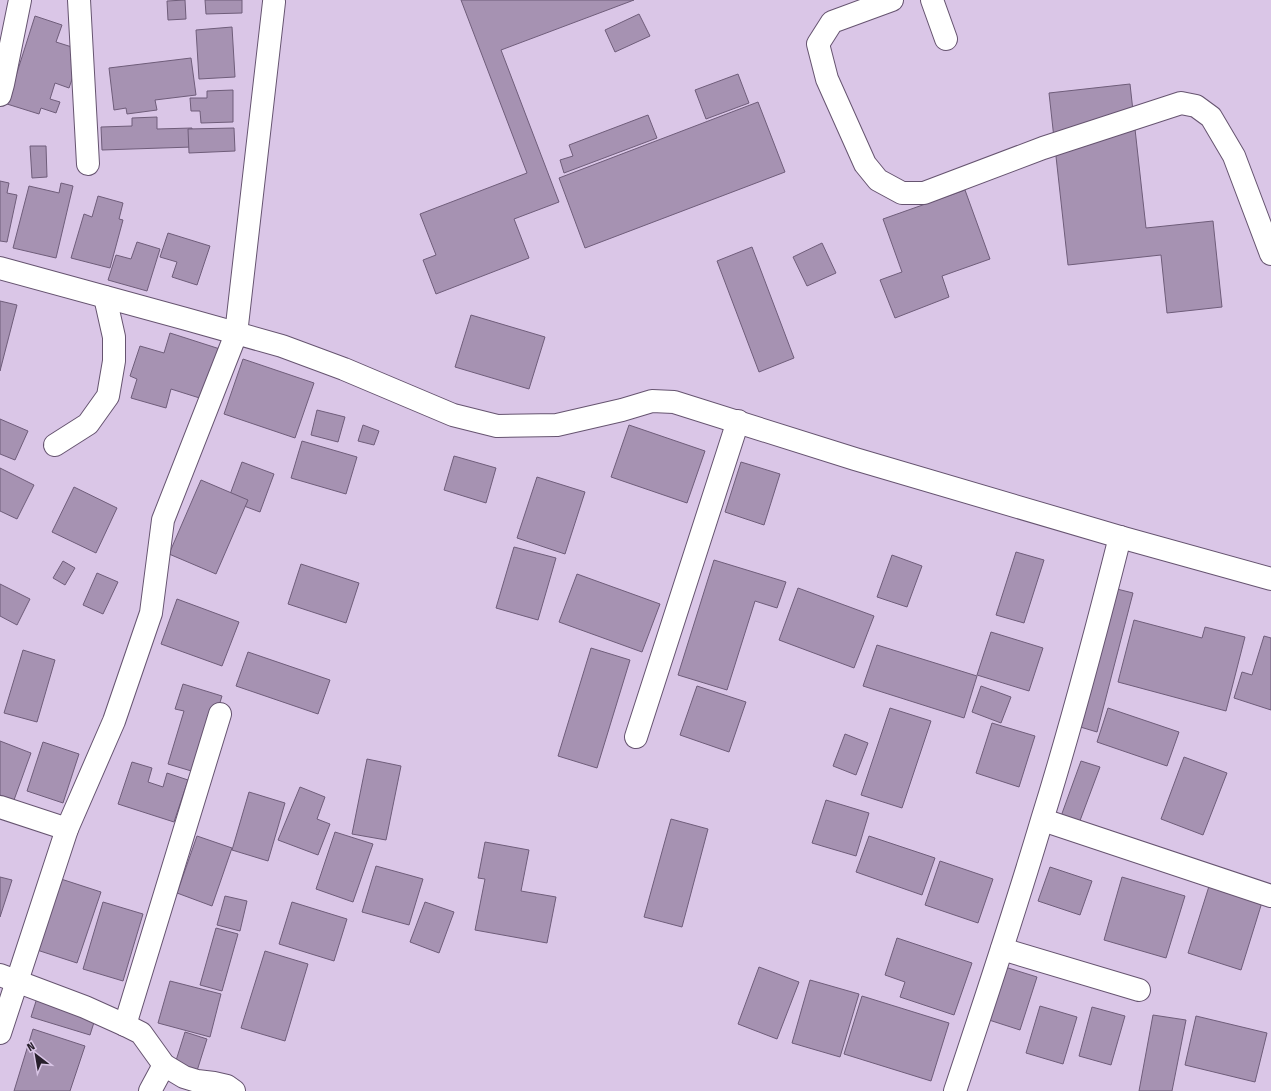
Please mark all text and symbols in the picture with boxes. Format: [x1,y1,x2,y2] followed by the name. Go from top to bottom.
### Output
[16,1035,56,1075] north arrow
[25,1040,37,1054] text: N

